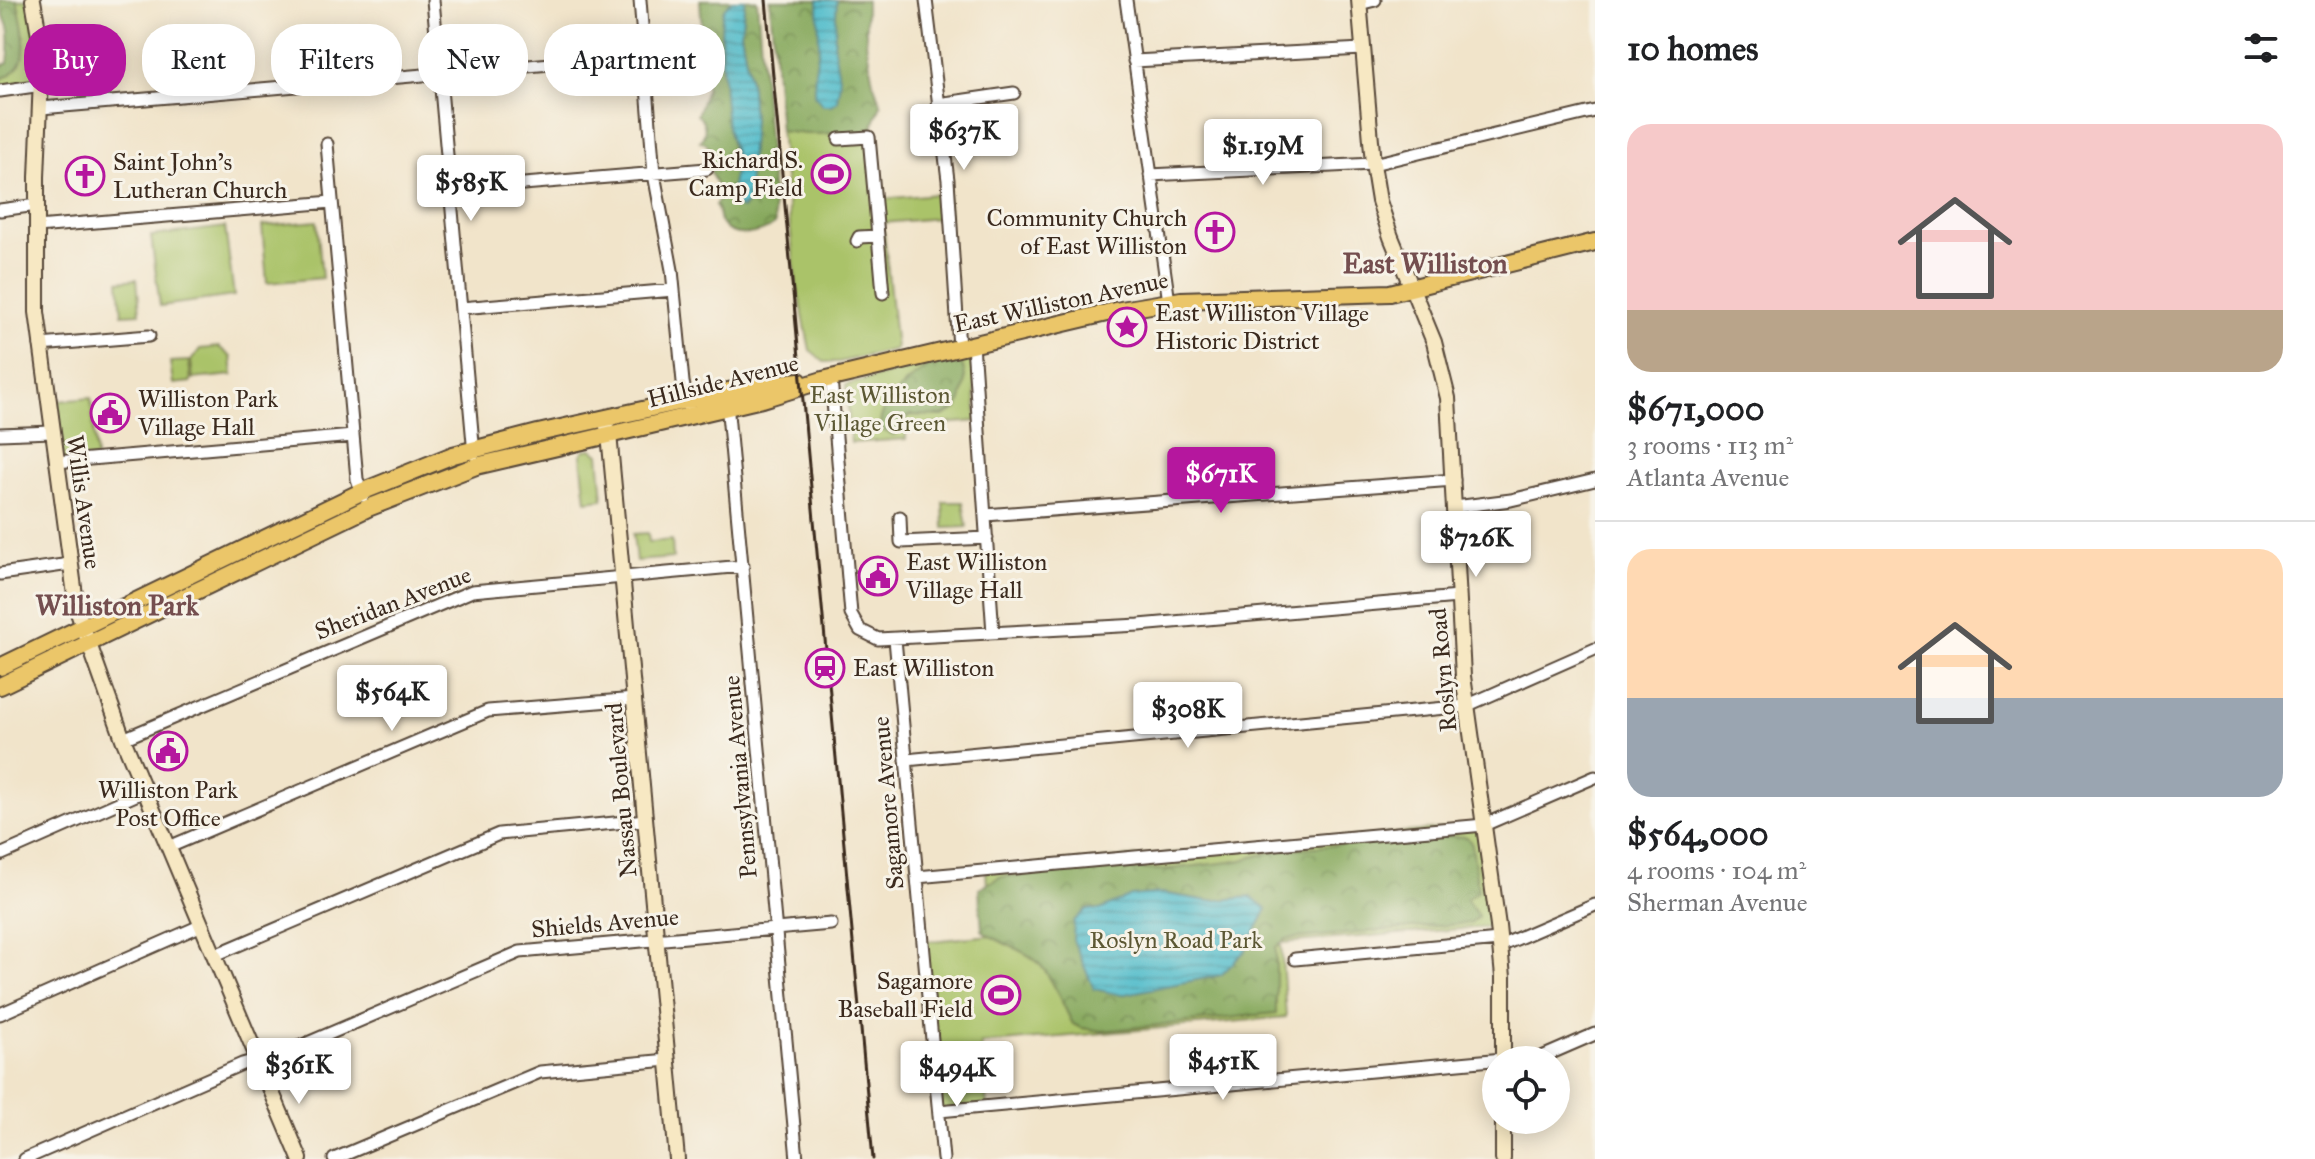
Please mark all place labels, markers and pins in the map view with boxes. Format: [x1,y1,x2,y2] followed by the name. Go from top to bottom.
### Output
[908,104,1020,172] pin: $637K
[1198,119,1328,187] pin: $1.19M
[689,145,803,203] place label: Richard S. Camp Field
[113,147,287,205] place label: Saint John's Lutheran Church
[810,153,852,195] sports icon: Richard S. Camp Field
[64,155,106,197] church icon: Saint John's Lutheran Church
[415,155,527,223] pin: $585K
[986,203,1187,261] place label: Community Church of East Williston
[1194,211,1236,253] church icon: Community Church of East Williston
[1155,298,1369,356] place label: East Williston Village Historic District
[1106,306,1148,348] place icon: East Williston Village Historic District
[137,384,279,442] place label: Williston Park Village Hall
[89,392,131,434] public building icon: Williston Park Village Hall
[1165,447,1277,515] pin: $671K
[1420,511,1532,579] pin: $726K
[905,547,1047,605] place label: East Williston Village Hall
[857,555,899,597] public building icon: East Williston Village Hall
[804,647,846,689] station icon: East Williston
[853,653,994,683] place label: East Williston
[336,665,448,733] pin: $564K
[1132,682,1244,750] pin: $308K
[147,730,189,772] public building icon: Williston Park Post Office
[98,775,239,833] place label: Williston Park Post Office
[838,966,973,1024] place label: Sagamore Baseball Field
[980,974,1022,1016] sports icon: Sagamore Baseball Field
[1167,1034,1279,1102] pin: $451K
[243,1038,355,1106] pin: $361K
[901,1041,1013,1109] pin: $494K

